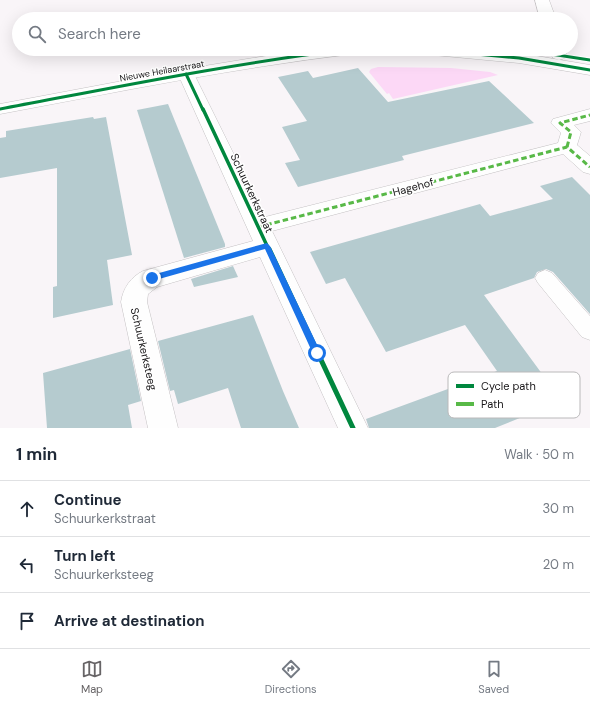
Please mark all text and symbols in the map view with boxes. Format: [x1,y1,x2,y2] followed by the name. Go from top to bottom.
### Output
[12,12,578,56] search box
[26,23,48,45] icon: search
[58,24,141,44] text: Search here
[119,58,206,84] street label: Nieuwe Heilaarstraat
[227,151,277,235] street label: Schuurkerkstraat
[391,175,435,199] street label: Hagehof
[143,269,161,287] route end
[128,306,160,392] street label: Schuurkerksteeg
[308,344,326,362] route start
[448,372,580,418] legend
[481,379,536,393] text: Cycle path
[481,397,504,411] text: Path
[16,443,57,465] text: 1 min
[504,446,574,463] text: Walk · 50 m
[54,490,122,510] text: Continue
[16,498,38,520] icon: ahead
[542,500,574,517] text: 30 m
[54,510,156,527] text: Schuurkerkstraat
[54,546,115,566] text: Turn left
[16,554,38,576] icon: left
[543,556,574,573] text: 20 m
[54,566,154,583] text: Schuurkerksteeg
[16,610,38,632] icon: arrive
[54,611,205,631] text: Arrive at destination
[81,658,103,696] tab: Map
[265,658,317,696] tab: Directions
[478,658,509,696] tab: Saved

